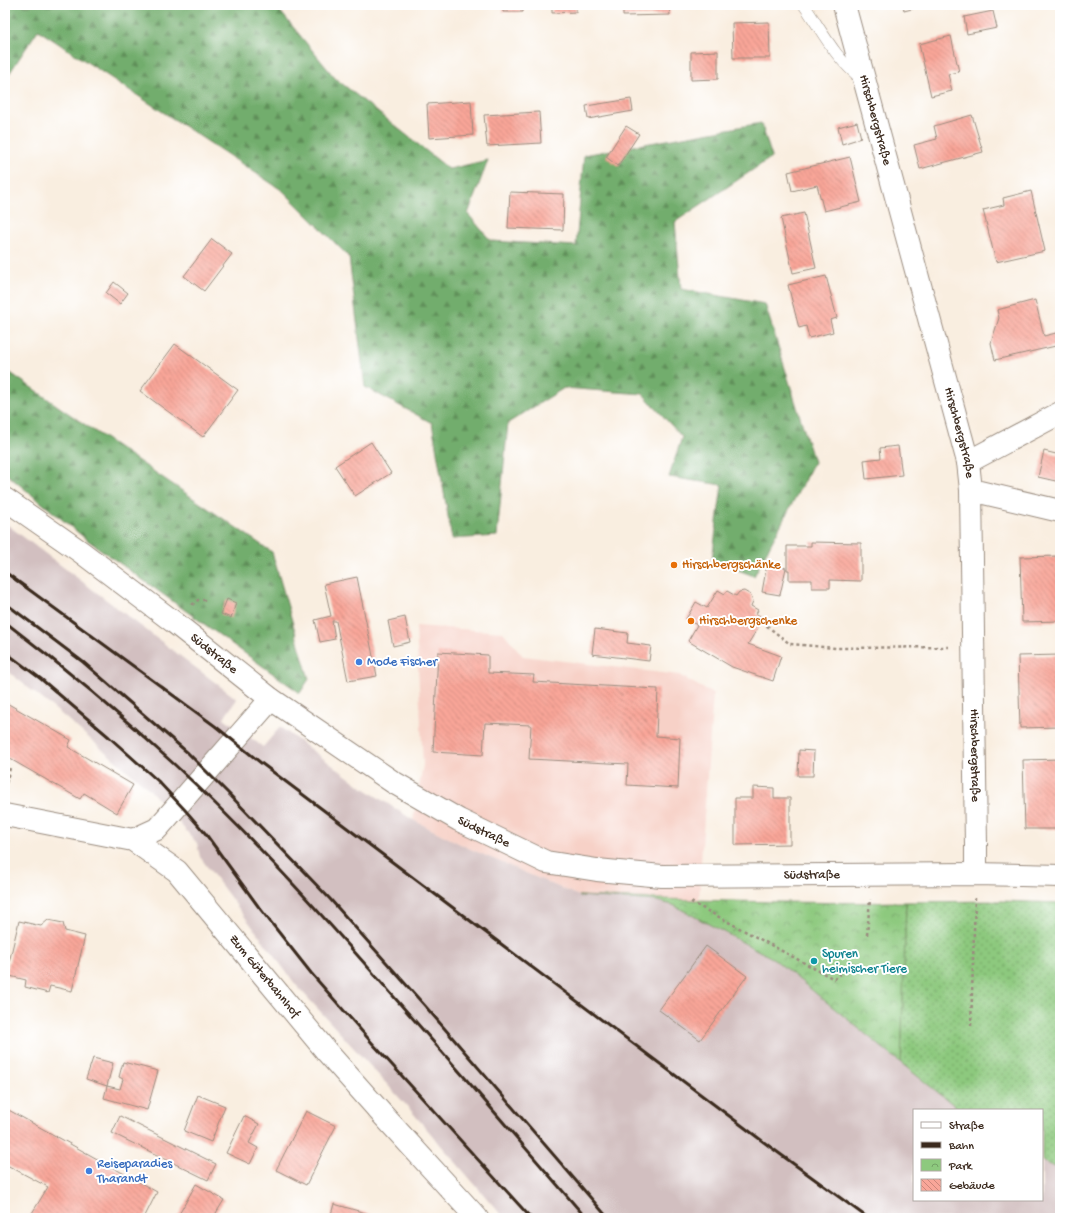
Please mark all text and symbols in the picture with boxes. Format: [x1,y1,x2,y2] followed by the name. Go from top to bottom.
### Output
[856,73,895,167] street label: Hirschbergstraße
[941,386,977,479] street label: Hirschbergstraße
[682,558,781,573] place label: Hirschbergschänke
[669,560,679,570] marker: Hirschbergschänke
[699,614,797,629] place label: Hirschbergschenke
[686,616,696,626] marker: Hirschbergschenke
[187,630,241,677] street label: Südstraße
[367,655,439,670] place label: Mode Fischer
[354,657,364,667] marker: Mode Fischer
[967,709,983,802] street label: Hirschbergstraße
[455,813,513,851] street label: Südstraße
[784,867,840,883] street label: Südstraße
[226,932,303,1021] street label: Zum Güterbahnhof
[822,947,907,977] place label: Spuren heimischer Tiere
[809,956,819,966] marker: Spuren heimischer Tiere
[913,1109,1043,1201] legend
[949,1120,985,1134] text: Straße
[948,1140,974,1154] text: Bahn
[96,1157,173,1187] place label: Reiseparadies Tharandt
[948,1160,974,1174] text: Park
[84,1166,94,1176] marker: Reiseparadies Tharandt
[949,1180,995,1194] text: Gebäude

